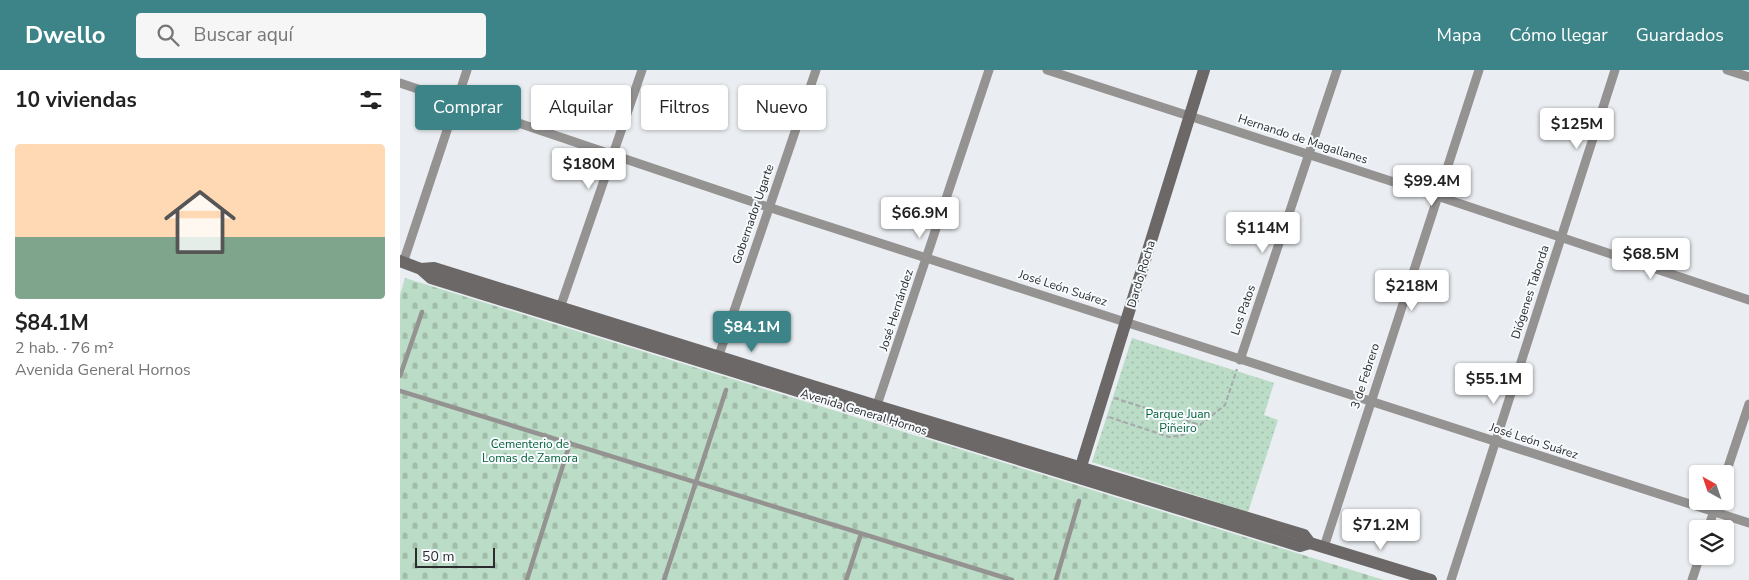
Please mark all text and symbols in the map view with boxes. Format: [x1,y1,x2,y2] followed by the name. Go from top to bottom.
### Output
[136,13,486,58] search box
[25,19,106,51] text: Dwello
[154,21,182,49] icon: search
[194,22,293,48] text: Buscar aquí
[1437,23,1482,47] text: Mapa
[1510,23,1608,47] text: Cómo llegar
[1636,23,1724,47] text: Guardados
[415,85,521,130] chip: Comprar
[531,85,631,130] chip: Alquilar
[641,85,728,130] chip: Filtros
[738,85,826,130] chip: Nuevo
[15,86,137,114] text: 10 viviendas
[357,86,385,114] icon: filters
[1542,108,1612,150] pin: $125M
[1236,110,1370,168] street label: Hernando de Magallanes
[1551,113,1603,135] text: $125M
[554,148,624,190] pin: $180M
[563,153,615,175] text: $180M
[728,162,778,266] street label: Gobernador Ugarte
[1391,164,1473,207] pin: $99.4M
[1404,170,1460,192] text: $99.4M
[155,177,245,267] icon: home
[879,196,961,239] pin: $66.9M
[892,202,948,224] text: $66.9M
[1228,212,1298,254] pin: $114M
[1237,217,1289,239] text: $114M
[1123,238,1159,310] street label: Dardo Rocha
[1610,238,1692,280] pin: $68.5M
[1507,243,1553,341] street label: Diógenes Taborda
[1623,243,1679,265] text: $68.5M
[1016,266,1110,310] street label: José León Suárez
[875,267,917,354] street label: José Hernández
[1377,270,1447,312] pin: $218M
[1386,275,1438,297] text: $218M
[1227,282,1259,337] street label: Los Patos
[15,309,89,337] text: $84.1M
[711,310,793,353] pin: $84.1M
[724,316,780,338] text: $84.1M
[15,337,114,359] text: 2 hab. · 76 m²
[1347,341,1383,411] street label: 3 de Febrero
[15,359,191,381] text: Avenida General Hornos
[1453,362,1535,405] pin: $55.1M
[1466,368,1522,390] text: $55.1M
[799,385,930,439] street label: Avenida General Hornos
[1146,406,1210,436] park label: Parque Juan Piñeiro
[1487,419,1581,463] street label: José León Suárez
[482,436,578,466] park label: Cementerio de Lomas de Zamora
[1689,465,1734,510] north arrow
[1689,465,1734,565] map controls
[1340,508,1422,551] pin: $71.2M
[1353,514,1409,536] text: $71.2M
[1689,520,1734,565] button: layers
[415,545,495,568] scale bar
[422,547,454,566] text: 50 m

